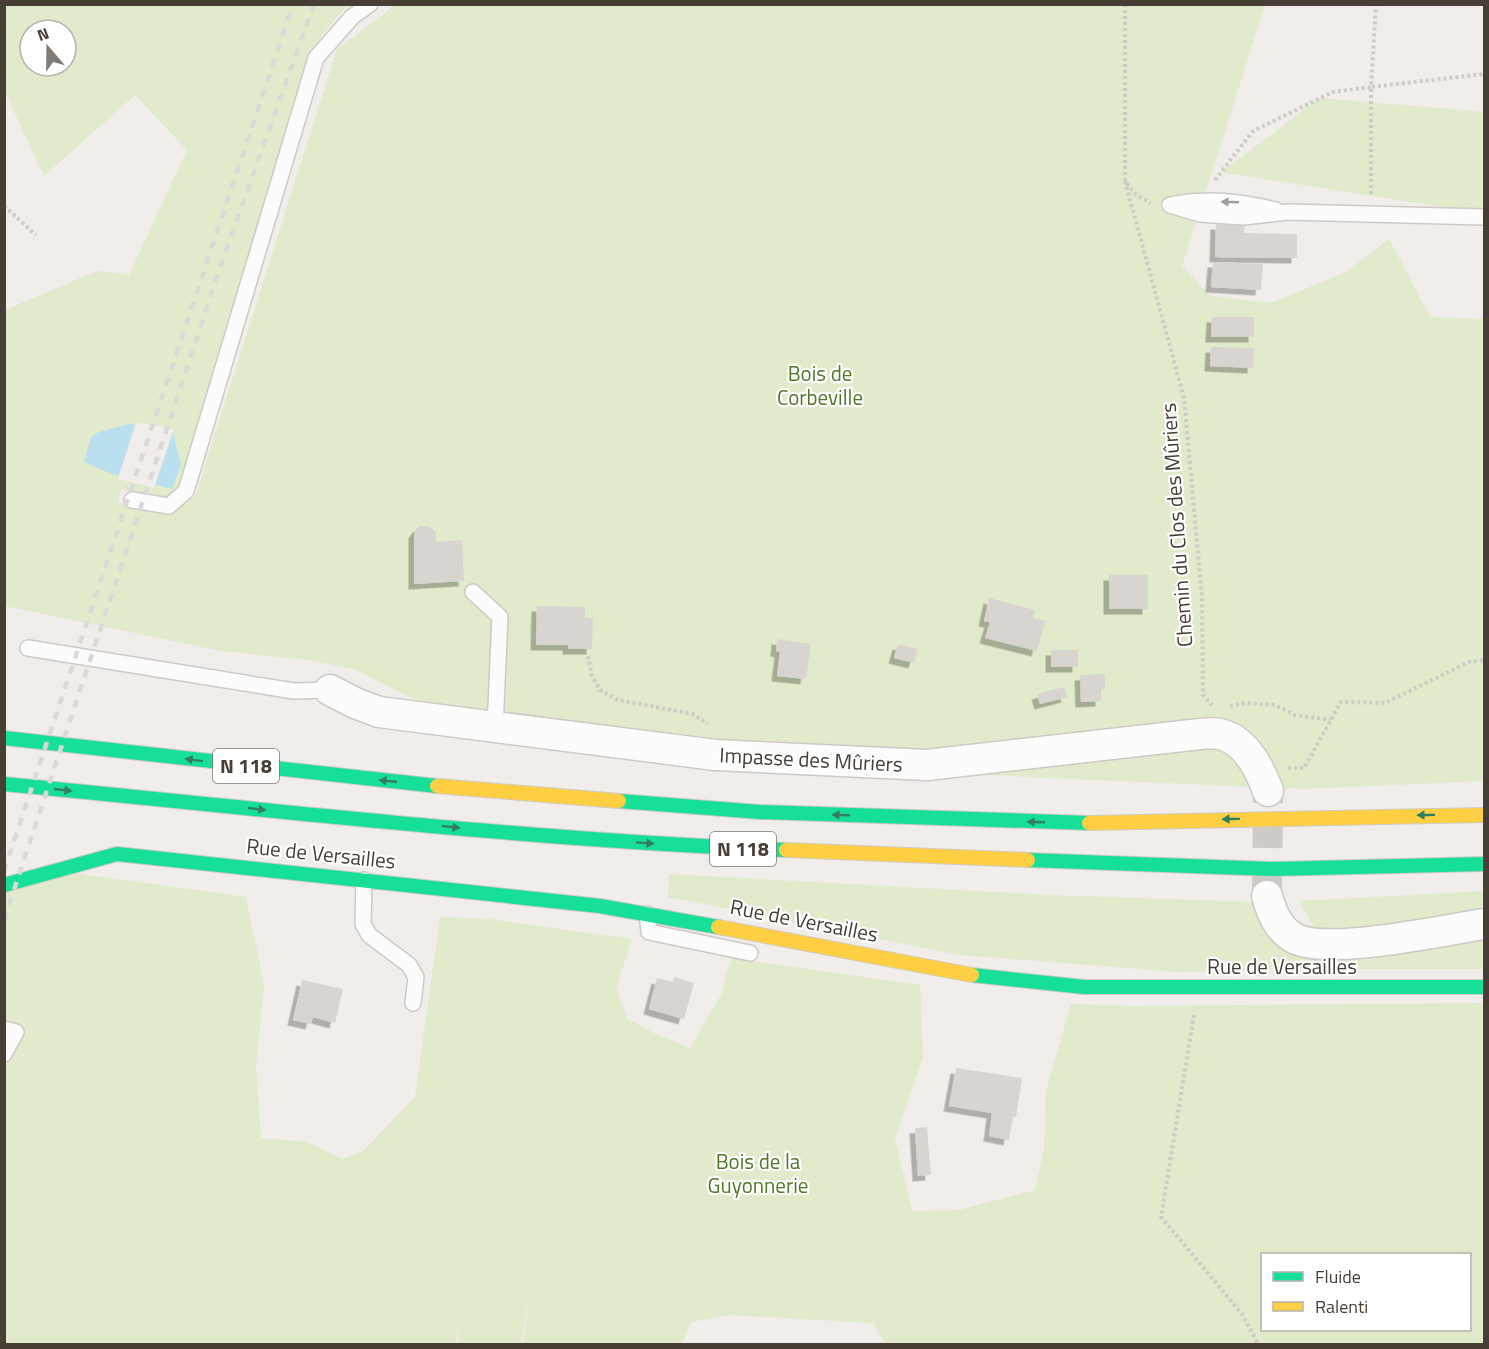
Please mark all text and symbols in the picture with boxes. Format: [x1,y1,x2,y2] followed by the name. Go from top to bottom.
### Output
[18,18,78,78] north arrow
[34,21,52,47] text: N
[1221,197,1240,206] one-way arrow
[777,357,863,413] park label: Bois de Corbeville
[1152,402,1200,648] street label: Chemin du Clos des Mûriers
[719,738,903,780] street label: Impasse des Mûriers
[213,749,279,783] road number: N 118
[184,755,203,765] one-way arrow
[378,776,397,786] one-way arrow
[53,785,72,794] one-way arrow
[247,804,266,813] one-way arrow
[832,810,851,819] one-way arrow
[1417,811,1436,820] one-way arrow
[1222,814,1241,824] one-way arrow
[1027,817,1046,826] one-way arrow
[441,822,460,832] one-way arrow
[245,829,397,877] street label: Rue de Versailles
[710,832,776,866] road number: N 118
[636,838,655,848] one-way arrow
[728,890,881,950] street label: Rue de Versailles
[1207,950,1357,982] street label: Rue de Versailles
[708,1145,808,1201] park label: Bois de la Guyonnerie
[1261,1253,1471,1331] legend
[1315,1263,1361,1290] text: Fluide
[1315,1293,1368,1320] text: Ralenti

